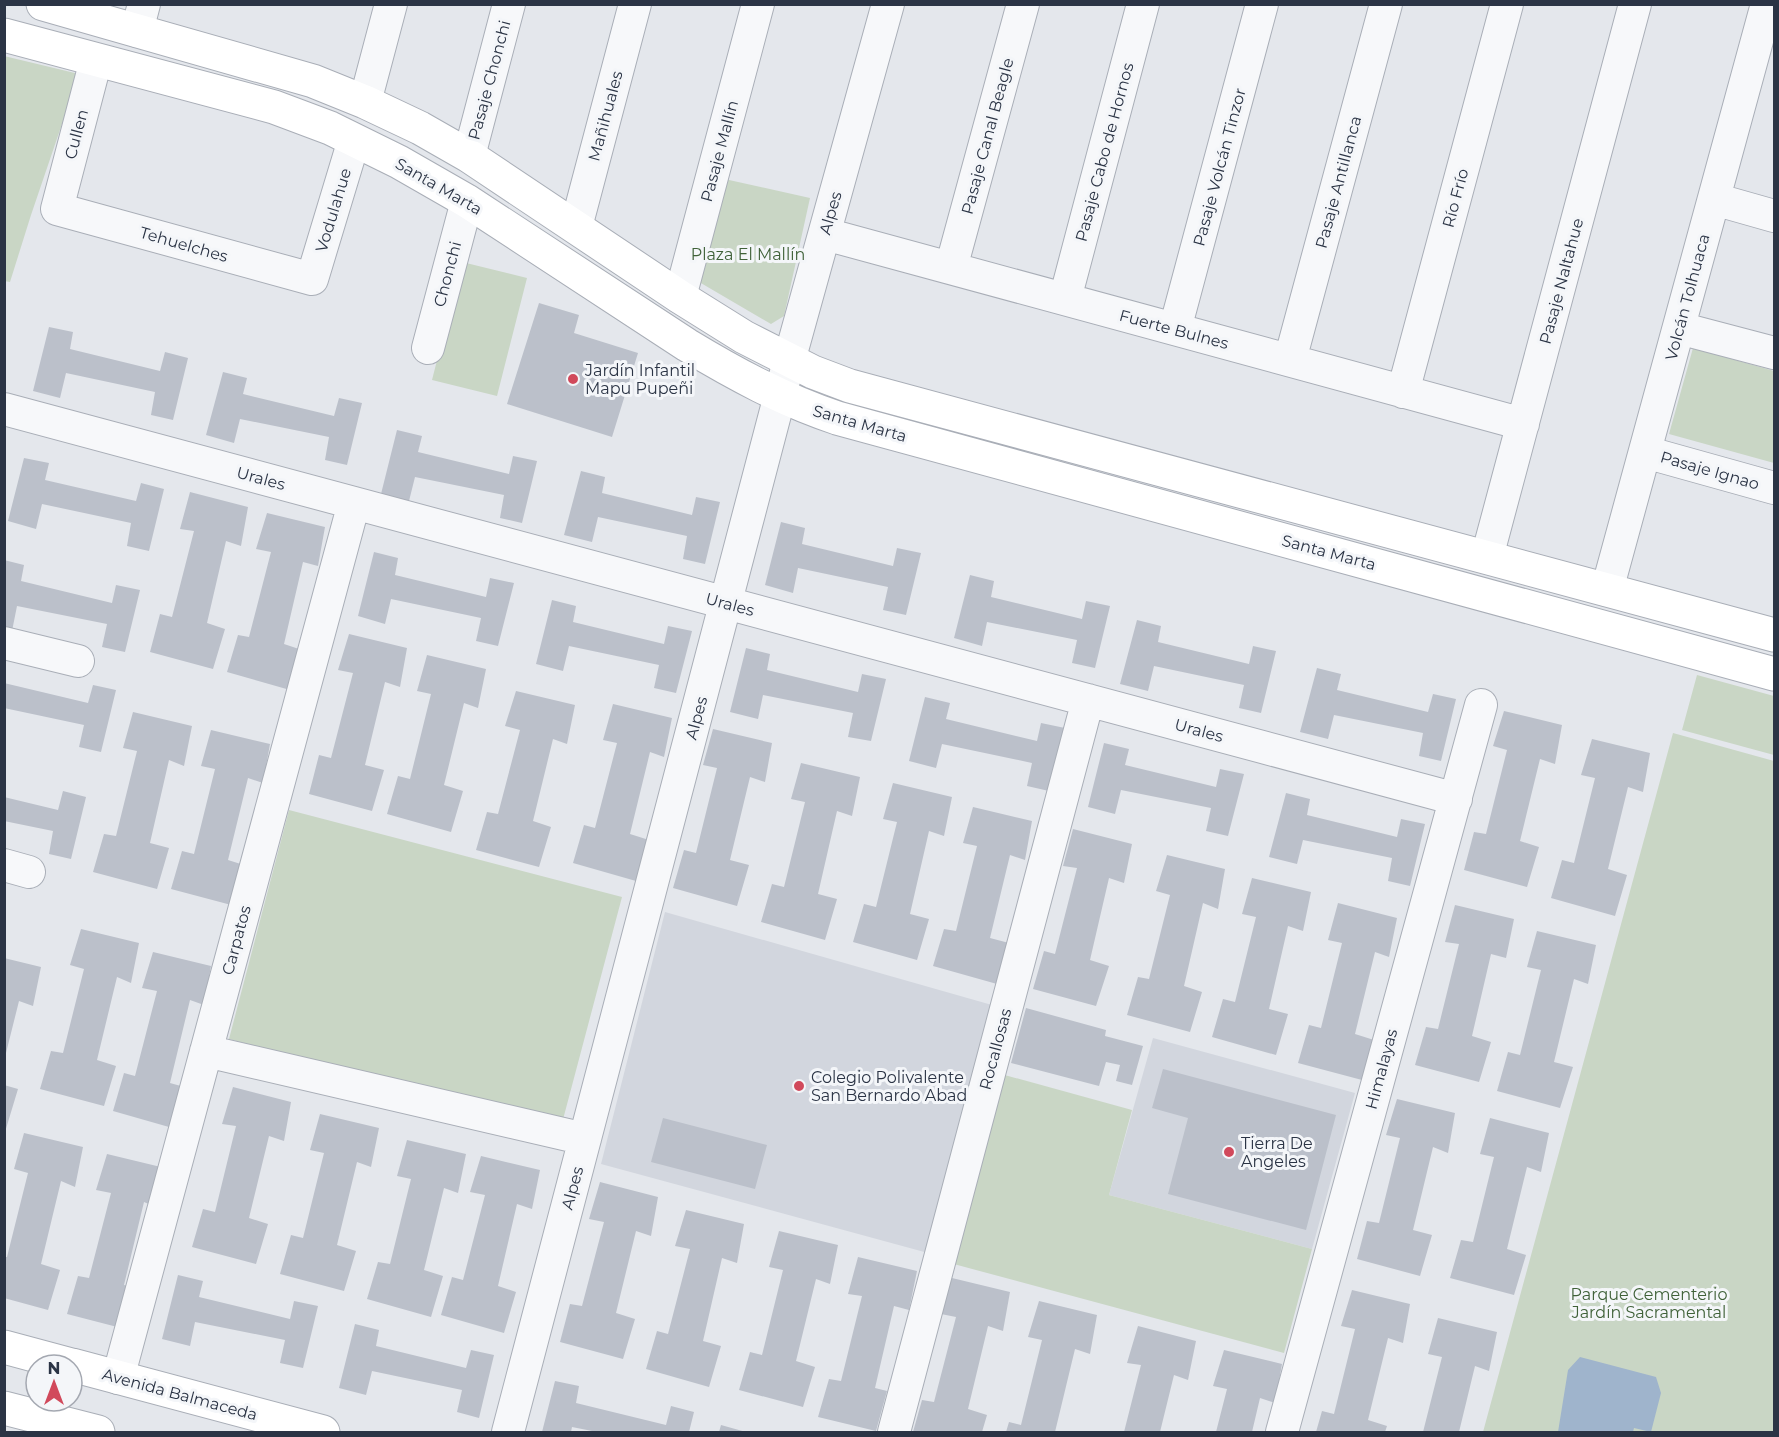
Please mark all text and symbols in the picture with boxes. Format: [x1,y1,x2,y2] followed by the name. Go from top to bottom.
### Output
[464,18,515,142] street label: Pasaje Chonchi
[957,56,1018,217] street label: Pasaje Canal Beagle
[1071,60,1138,244] street label: Pasaje Cabo de Hornos
[584,69,627,163] street label: Mañihuales
[1189,86,1250,248] street label: Pasaje Volcán Tinzor
[697,98,742,204] street label: Pasaje Mallín
[61,107,92,161] street label: Cullen
[1312,114,1365,251] street label: Pasaje Antillanca
[392,154,485,219] street label: Santa Marta
[312,166,355,254] street label: Vodulahue
[1438,166,1473,230] street label: Río Frío
[815,189,846,237] street label: Alpes
[1536,216,1587,346] street label: Pasaje Naltahue
[138,223,230,266] street label: Tehuelches
[1661,232,1714,362] street label: Volcán Tolhuaca
[430,239,465,309] street label: Chonchi
[691,245,805,264] park label: Plaza El Mallín
[1117,306,1231,353] street label: Fuerte Bulnes
[584,361,695,398] place label: Jardín Infantil Mapu Pupeñi
[566,372,580,386] marker: Jardín Infantil Mapu Pupeñi
[811,401,909,446] street label: Santa Marta
[1658,447,1762,494] street label: Pasaje Ignao
[234,463,287,494] street label: Urales
[1280,531,1378,574] street label: Santa Marta
[703,589,756,620] street label: Urales
[682,694,711,742] street label: Alpes
[1172,715,1225,746] street label: Urales
[218,903,255,977] street label: Carpatos
[975,1006,1016,1092] street label: Rocallosas
[1362,1027,1401,1112] street label: Himalayas
[811,1068,967,1105] place label: Colegio Polivalente San Bernardo Abad
[792,1079,806,1093] marker: Colegio Polivalente San Bernardo Abad
[1241,1134,1313,1171] place label: Tierra De Angeles
[1222,1145,1236,1159] marker: Tierra De Angeles
[558,1164,587,1212] street label: Alpes
[1571,1285,1727,1322] park label: Parque Cementerio Jardín Sacramental
[24,1353,84,1413] north arrow
[48,1359,60,1378] text: N
[100,1365,260,1424] street label: Avenida Balmaceda

